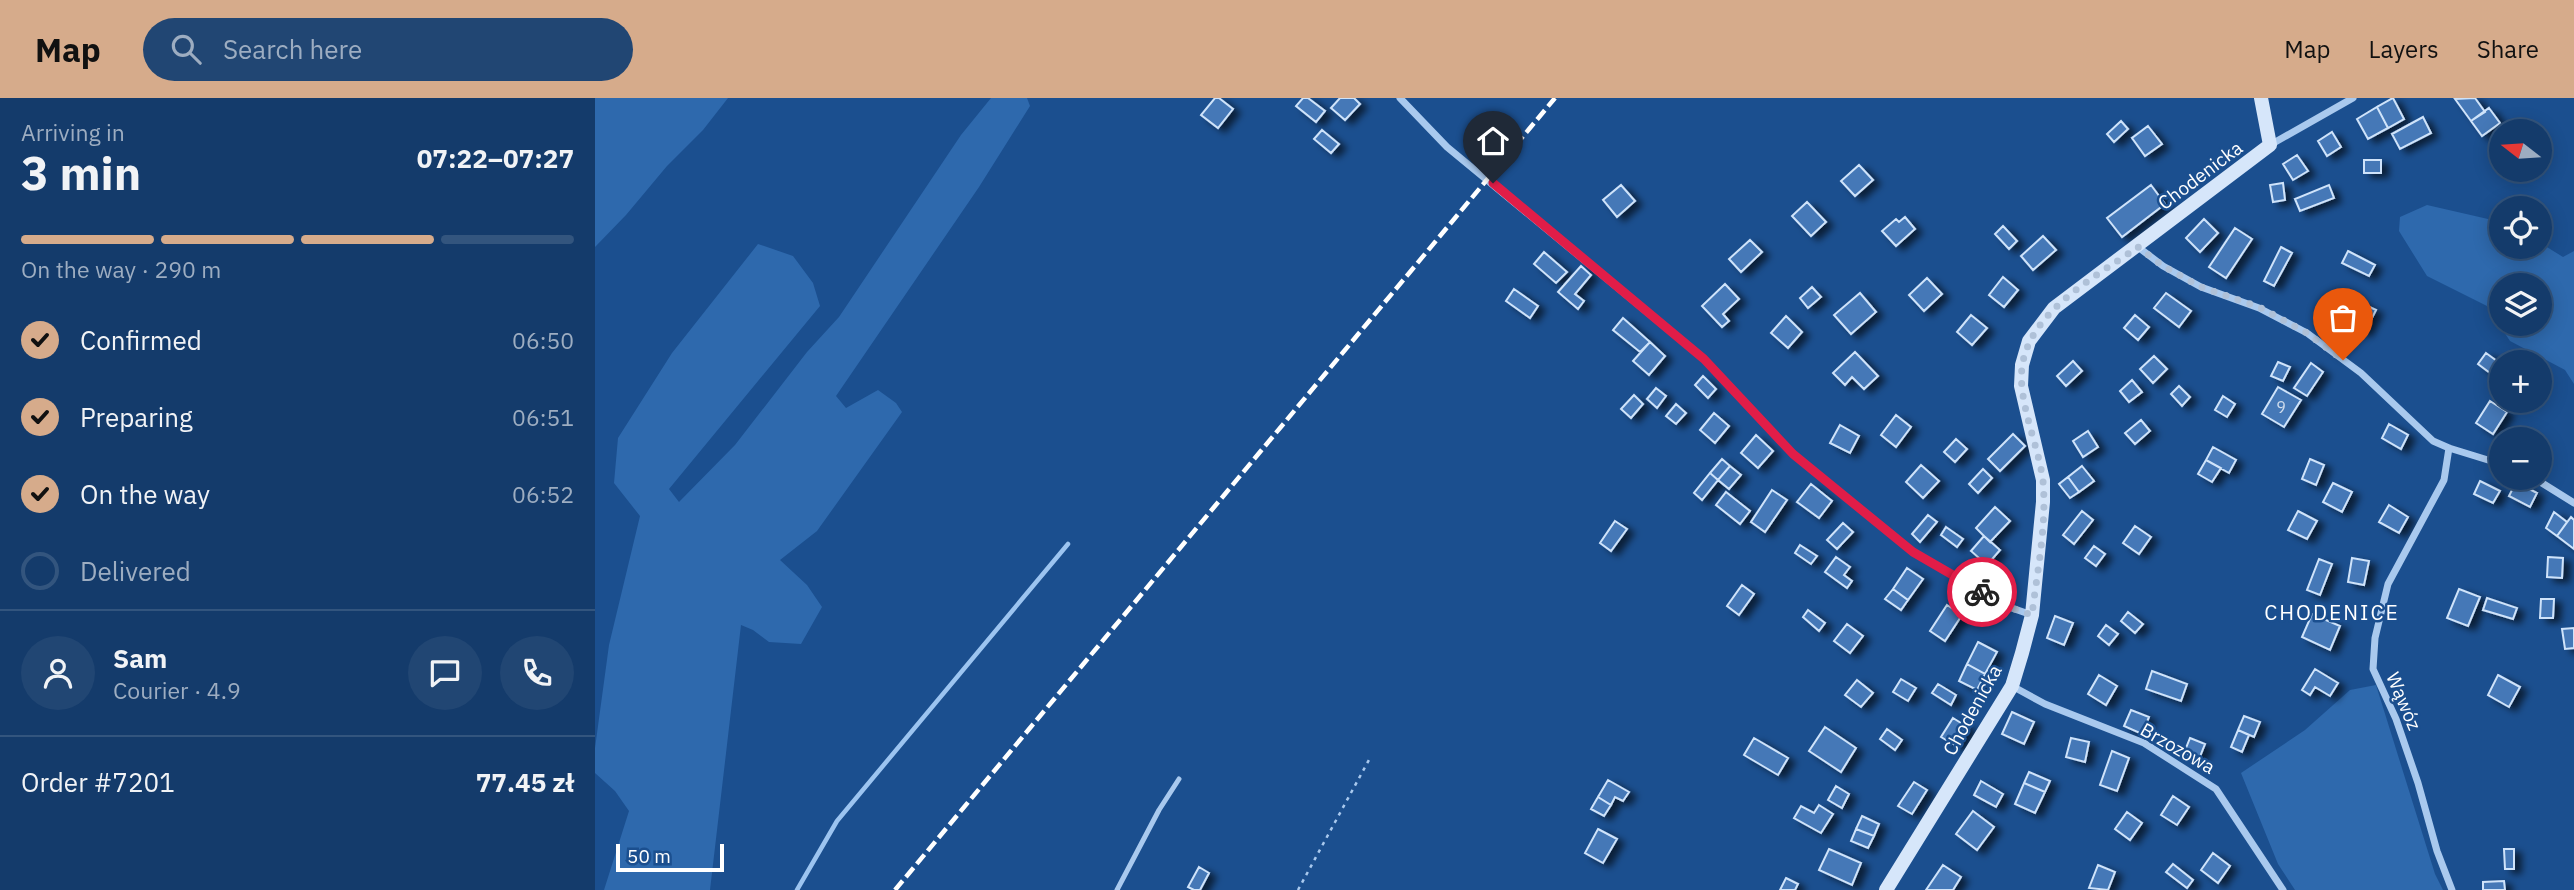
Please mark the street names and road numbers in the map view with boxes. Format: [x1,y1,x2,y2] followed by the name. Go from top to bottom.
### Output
[2153,135,2247,215] street label: Chodenicka
[1937,661,2007,759] street label: Chodenicka
[2381,668,2427,734] street label: Wąwóz
[2136,717,2220,779] street label: Brzozowa

